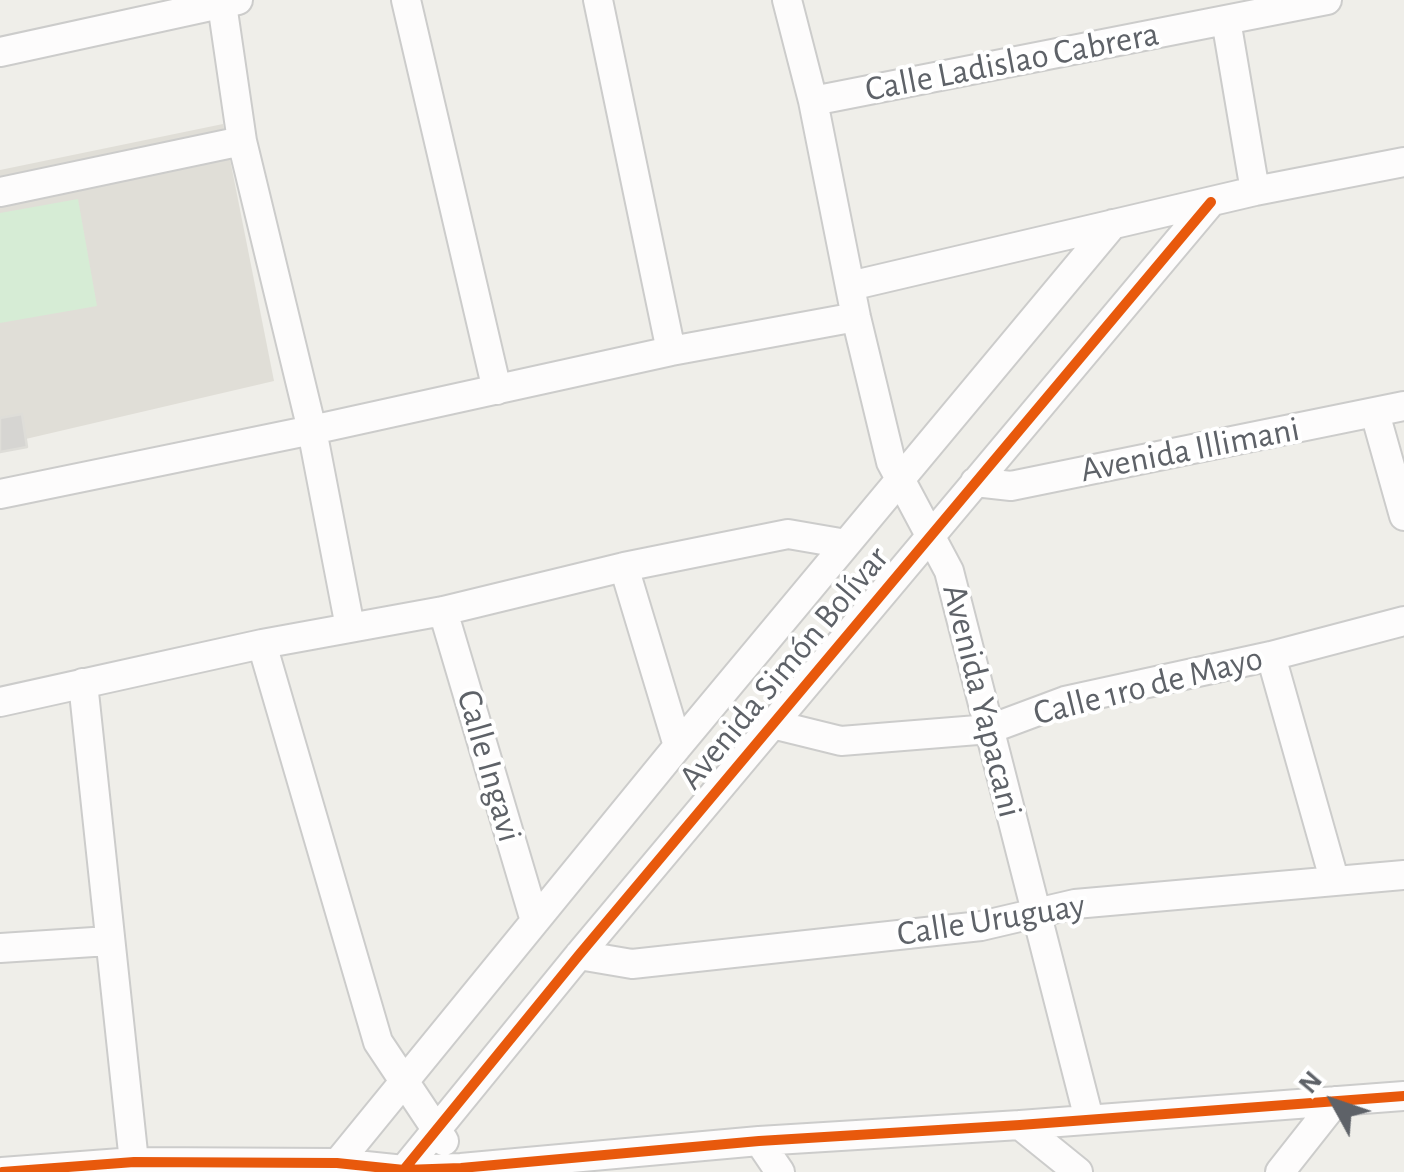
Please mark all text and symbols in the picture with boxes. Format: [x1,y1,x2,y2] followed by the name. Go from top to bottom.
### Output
[862,13,1162,111] street label: Calle Ladislao Cabrera
[1077,408,1303,492] street label: Avenida Illimani
[670,538,898,798] street label: Avenida Simón Bolívar
[933,580,1031,822] street label: Avenida Yapacani
[1029,637,1267,735] street label: Calle 1ro de Mayo
[447,685,531,847] street label: Calle Ingavi
[894,884,1088,956] street label: Calle Uruguay
[1284,1052,1384,1152] north arrow
[1294,1066,1328,1099] text: N

